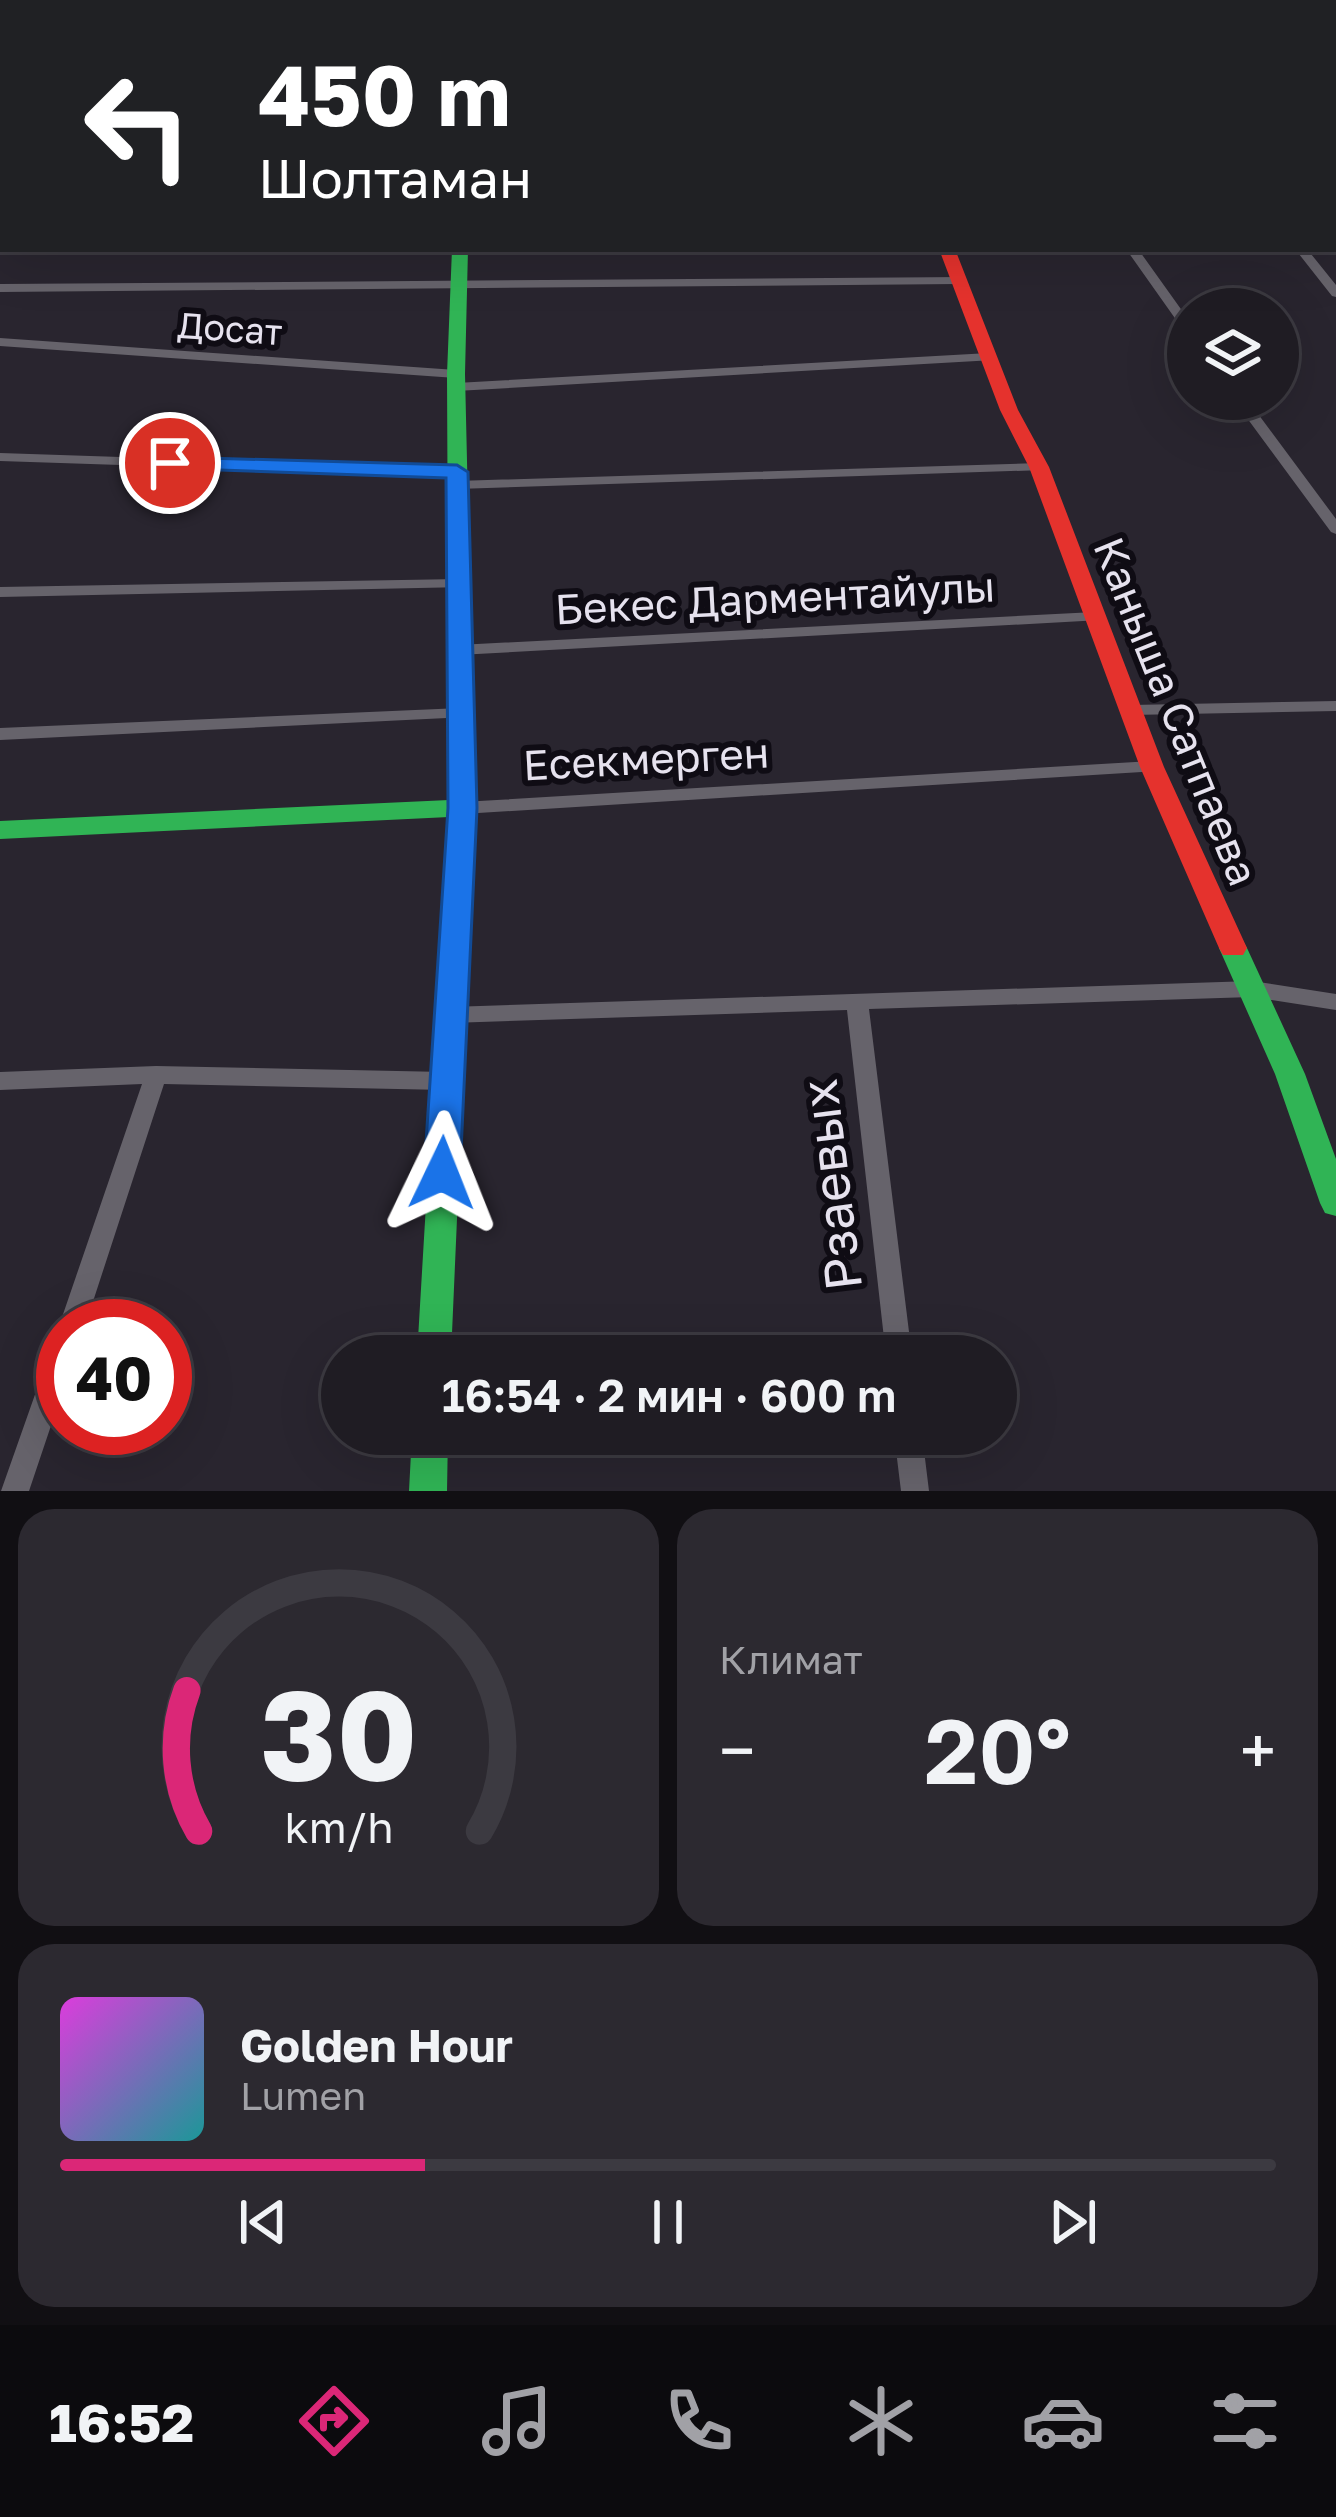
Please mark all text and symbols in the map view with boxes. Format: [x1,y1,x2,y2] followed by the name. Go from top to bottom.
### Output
[258,44,511,144] text: 450 m
[60,48,216,204] icon: left
[258,145,532,210] text: Шолтаман
[1167,288,1299,420] map controls
[1167,288,1299,420] button: layers
[176,303,284,353] street label: Досат
[119,412,221,514] pin
[137,430,203,496] icon: arrive
[1084,530,1270,892] street label: Каныша Сатпаева
[554,560,996,634] street label: Бекес Дарментайулы
[522,727,770,789] street label: Eсекмерген
[787,1076,873,1294] street label: Рзаевых
[379,1110,505,1236] position arrow
[36,1299,192,1455] speed limit sign: 40
[442,1368,896,1422] text: 16:54 · 2 мин · 600 m
[719,1636,863,1683] text: Климат
[260,1658,417,1807] text: 30
[924,1696,1071,1804] text: 20°
[719,1710,755,1790] text: −
[1240,1710,1276,1790] text: +
[284,1800,393,1851] text: km/h
[240,2018,513,2072] text: Golden Hour
[240,2072,366,2119] text: Lumen
[230,2189,296,2255] icon: previous
[635,2189,701,2255] icon: pause
[1040,2189,1106,2255] icon: next
[292,2379,376,2463] icon: directions
[475,2379,559,2463] icon: music
[657,2379,741,2463] icon: phone
[839,2379,923,2463] icon: climate
[1021,2379,1105,2463] icon: car
[1203,2379,1287,2463] icon: filters
[49,2389,194,2454] text: 16:52

